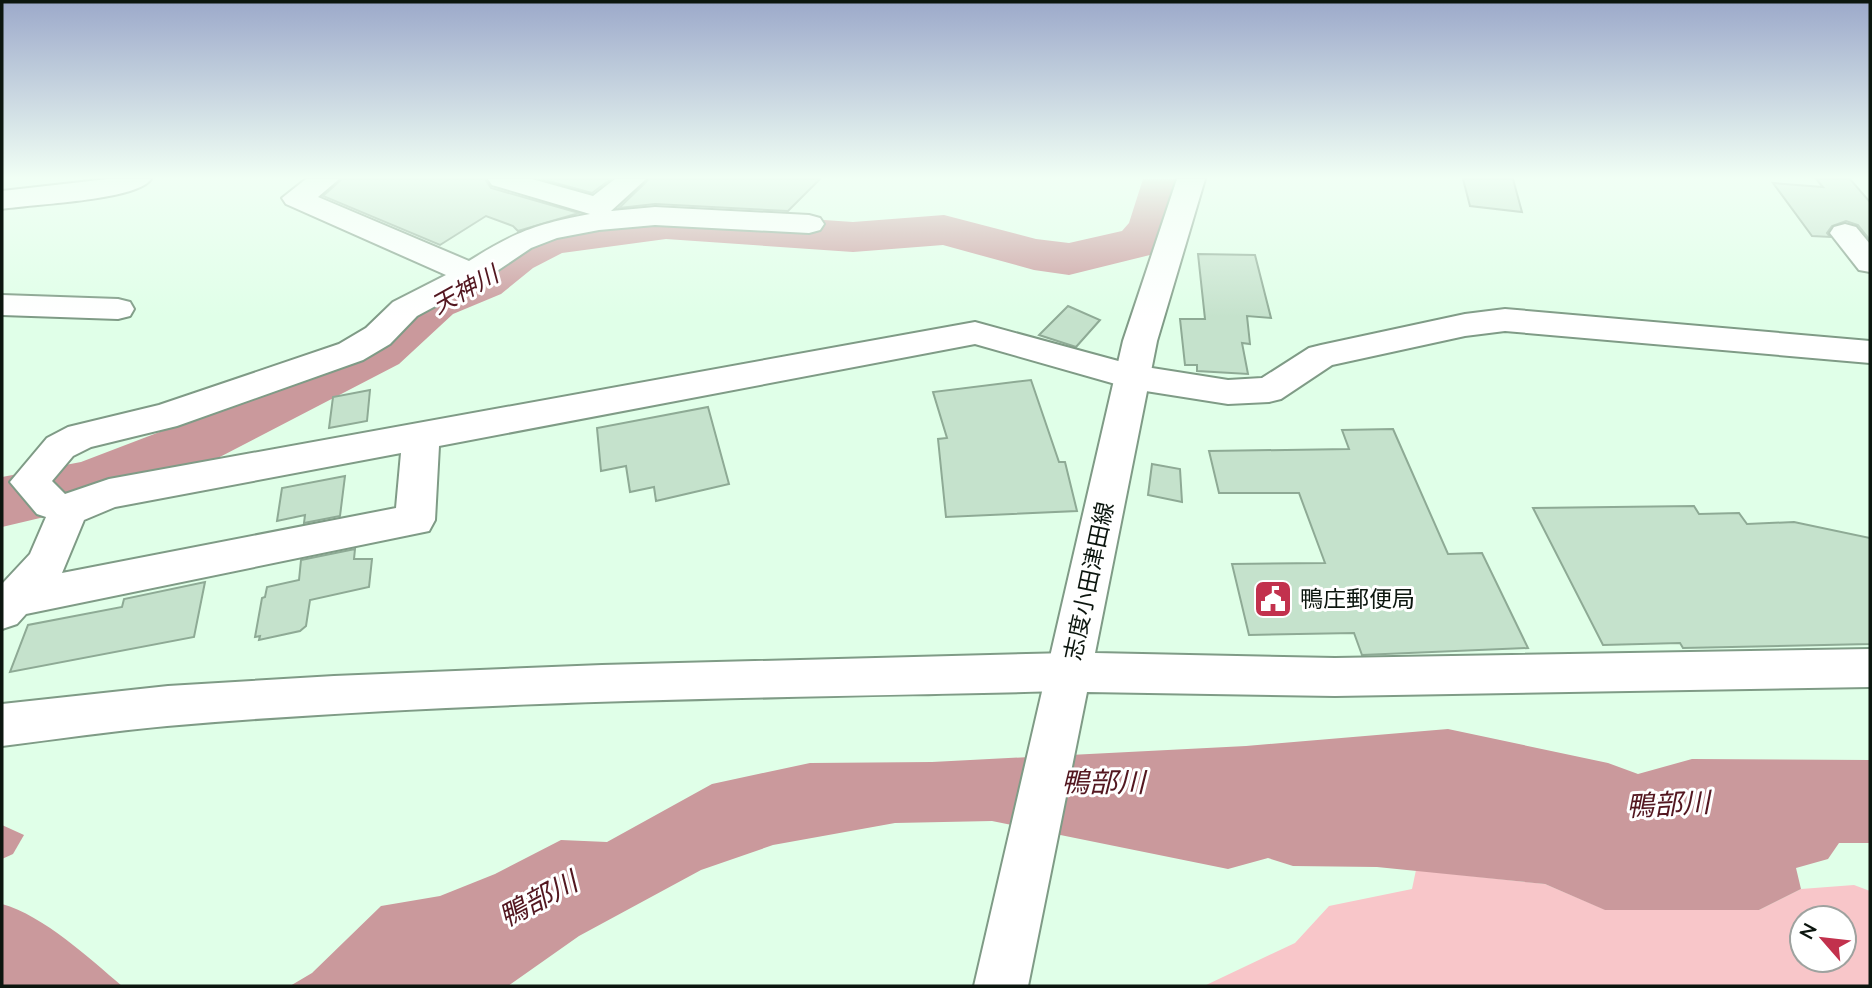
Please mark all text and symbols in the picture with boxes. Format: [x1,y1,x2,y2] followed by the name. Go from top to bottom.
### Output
[426,257,505,319] water label: 天神川
[1058,499,1118,662] street label: 志度小田津田線
[1252,578,1294,620] public building icon: 鴨庄郵便局
[1300,584,1415,612] place label: 鴨庄郵便局
[1061,764,1148,798] water label: 鴨部川
[1625,784,1714,822] water label: 鴨部川
[492,862,585,933] water label: 鴨部川
[1788,904,1858,974] north arrow
[1794,919,1821,943] text: N

